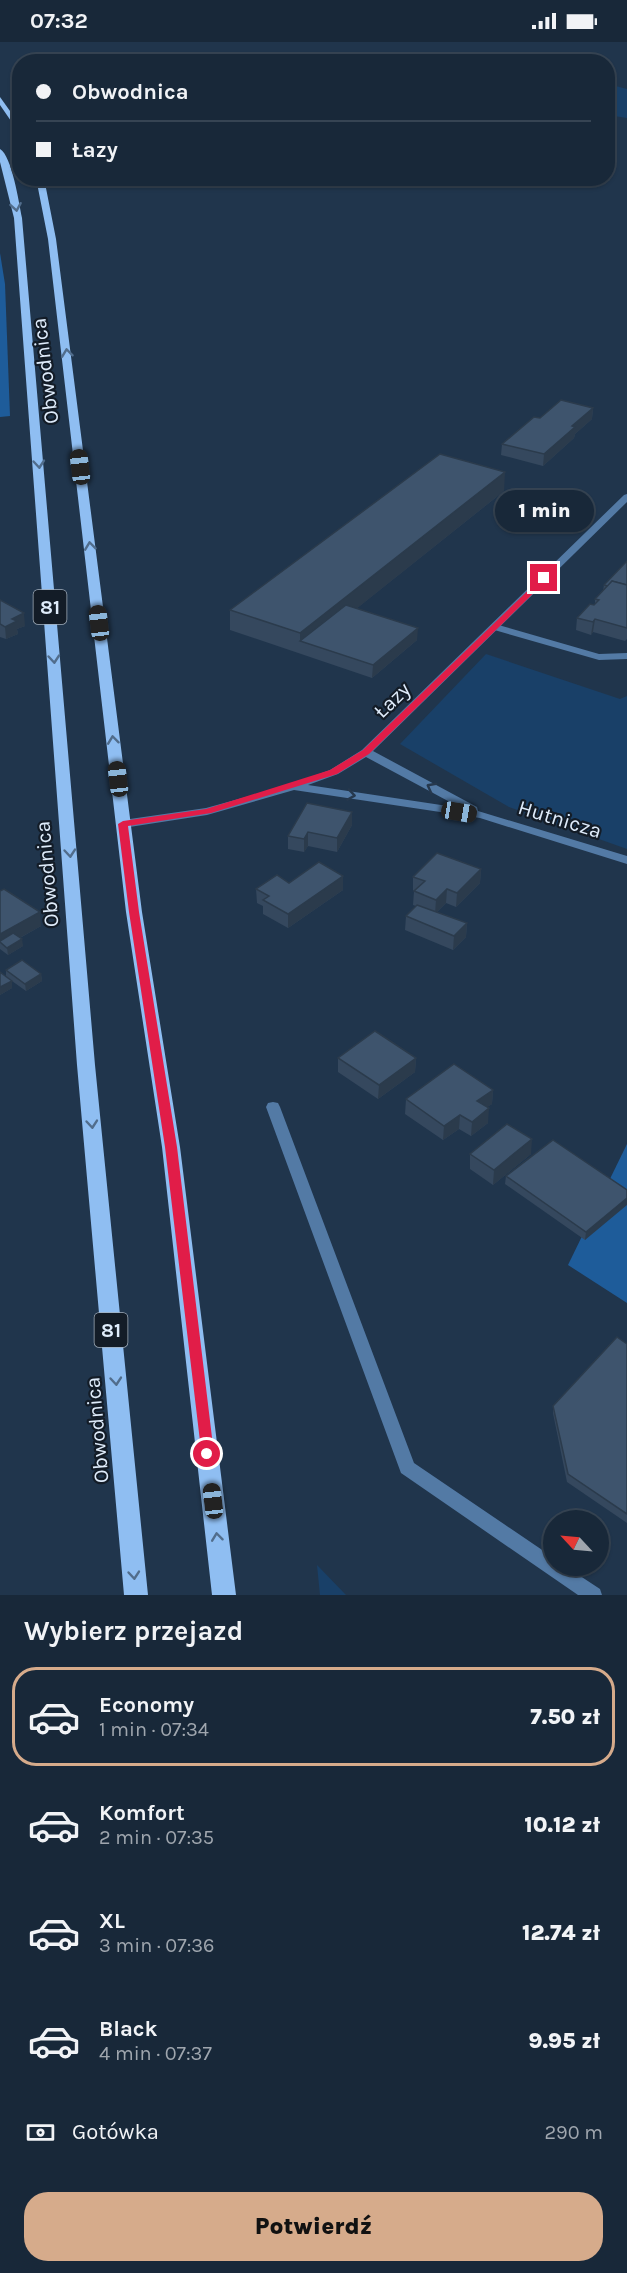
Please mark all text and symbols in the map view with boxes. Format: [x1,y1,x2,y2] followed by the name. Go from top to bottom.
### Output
[30,8,88,34] text: 07:32
[72,79,189,105] text: Obwodnica
[72,137,118,163] text: Łazy
[9,202,22,212] one-way arrow
[27,317,63,425] street label: Obwodnica
[61,348,73,357] one-way arrow
[69,448,91,486] car
[32,460,45,469] one-way arrow
[494,491,594,533] callout: 1 min
[518,499,571,522] text: 1 min
[84,542,97,551] one-way arrow
[530,564,557,591] route end
[34,590,66,624] road number: 81
[88,604,110,642] car
[48,654,61,663] one-way arrow
[369,677,415,723] street label: Łazy
[107,735,120,744] one-way arrow
[107,760,129,798] car
[426,783,437,794] one-way arrow
[347,789,356,801] one-way arrow
[515,795,605,843] street label: Hutnicza
[440,800,478,824] car
[30,820,64,928] street label: Obwodnica
[63,848,76,858] one-way arrow
[85,1119,98,1128] one-way arrow
[94,1313,128,1347] road number: 81
[80,1376,114,1484] street label: Obwodnica
[109,1376,122,1385] one-way arrow
[193,1440,220,1467] route start
[202,1482,224,1520] car
[543,1510,609,1576] north arrow
[543,1510,609,1576] map controls
[211,1532,224,1541] one-way arrow
[127,1570,140,1579] one-way arrow
[24,1615,243,1647] text: Wybierz przejazd
[27,1690,81,1744] icon: car
[99,1692,194,1718] text: Economy
[530,1704,600,1730] text: 7.50 zł
[99,1718,209,1741] text: 1 min · 07:34
[27,1798,81,1852] icon: car
[99,1800,185,1826] text: Komfort
[524,1812,600,1838] text: 10.12 zł
[99,1826,214,1849] text: 2 min · 07:35
[27,1906,81,1960] icon: car
[99,1908,125,1934] text: XL
[522,1920,600,1946] text: 12.74 zł
[99,1934,215,1957] text: 3 min · 07:36
[27,2014,81,2068] icon: car
[99,2016,158,2042] text: Black
[528,2028,600,2054] text: 9.95 zł
[99,2042,212,2065] text: 4 min · 07:37
[24,2116,57,2149] icon: cash
[72,2119,159,2145] text: Gotówka
[544,2121,603,2144] text: 290 m
[24,2192,603,2261] button: Potwierdź

